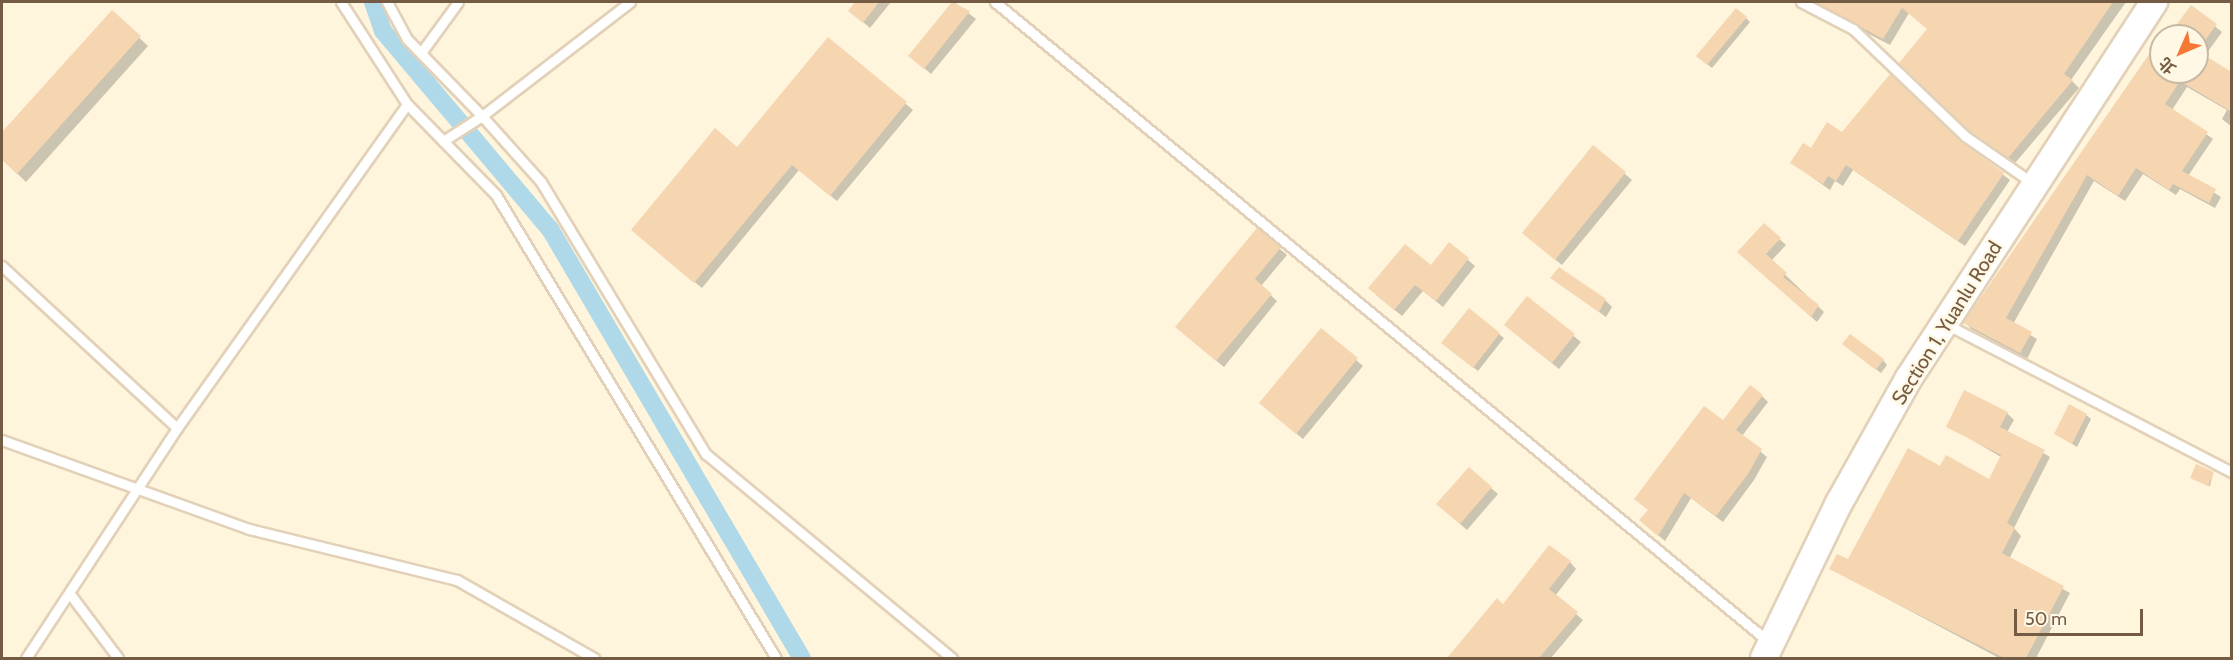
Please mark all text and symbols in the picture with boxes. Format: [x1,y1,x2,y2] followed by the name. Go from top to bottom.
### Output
[2149,24,2209,84] north arrow
[2155,53,2180,78] text: 北
[1887,237,2007,409] street label: Section 1, Yuanlu Road
[2017,597,2146,635] scale bar
[2025,608,2067,630] text: 50 m

